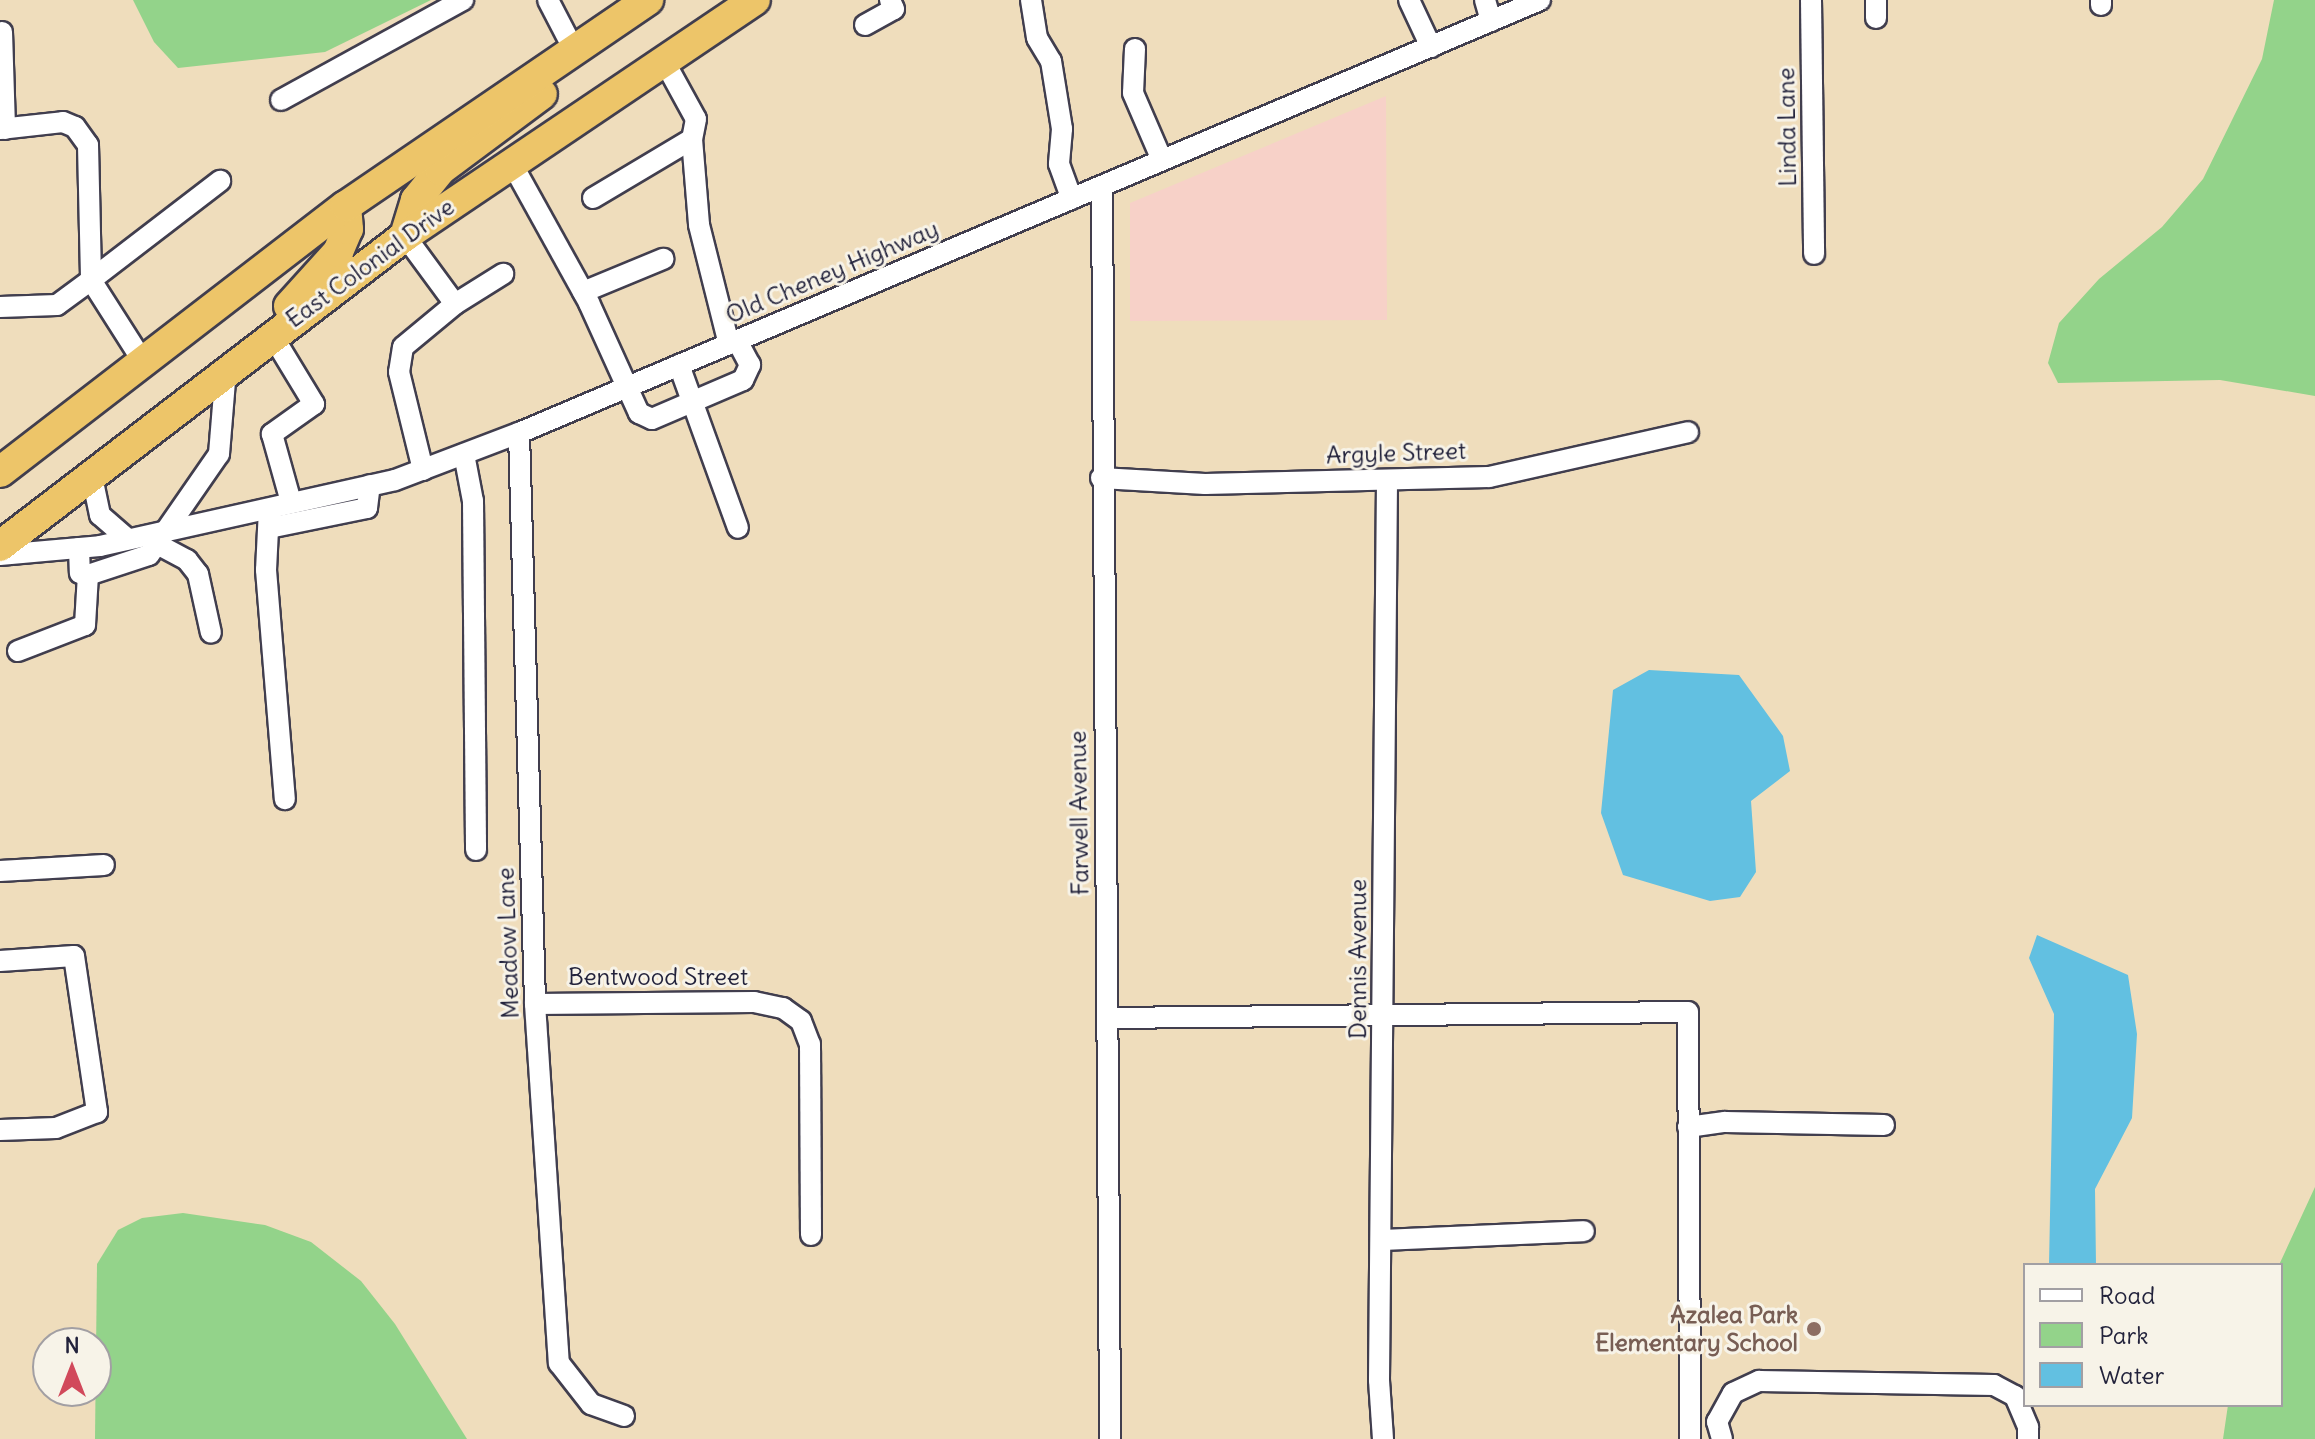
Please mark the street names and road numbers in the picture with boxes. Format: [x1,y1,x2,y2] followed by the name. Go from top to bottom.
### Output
[1772,67,1802,187] street label: Linda Lane
[280,192,460,334] street label: East Colonial Drive
[721,214,943,330] street label: Old Cheney Highway
[1326,436,1466,470] street label: Argyle Street
[1063,730,1095,896] street label: Farwell Avenue
[491,867,525,1019] street label: Meadow Lane
[1344,879,1372,1039] street label: Dennis Avenue
[568,963,748,991] street label: Bentwood Street

